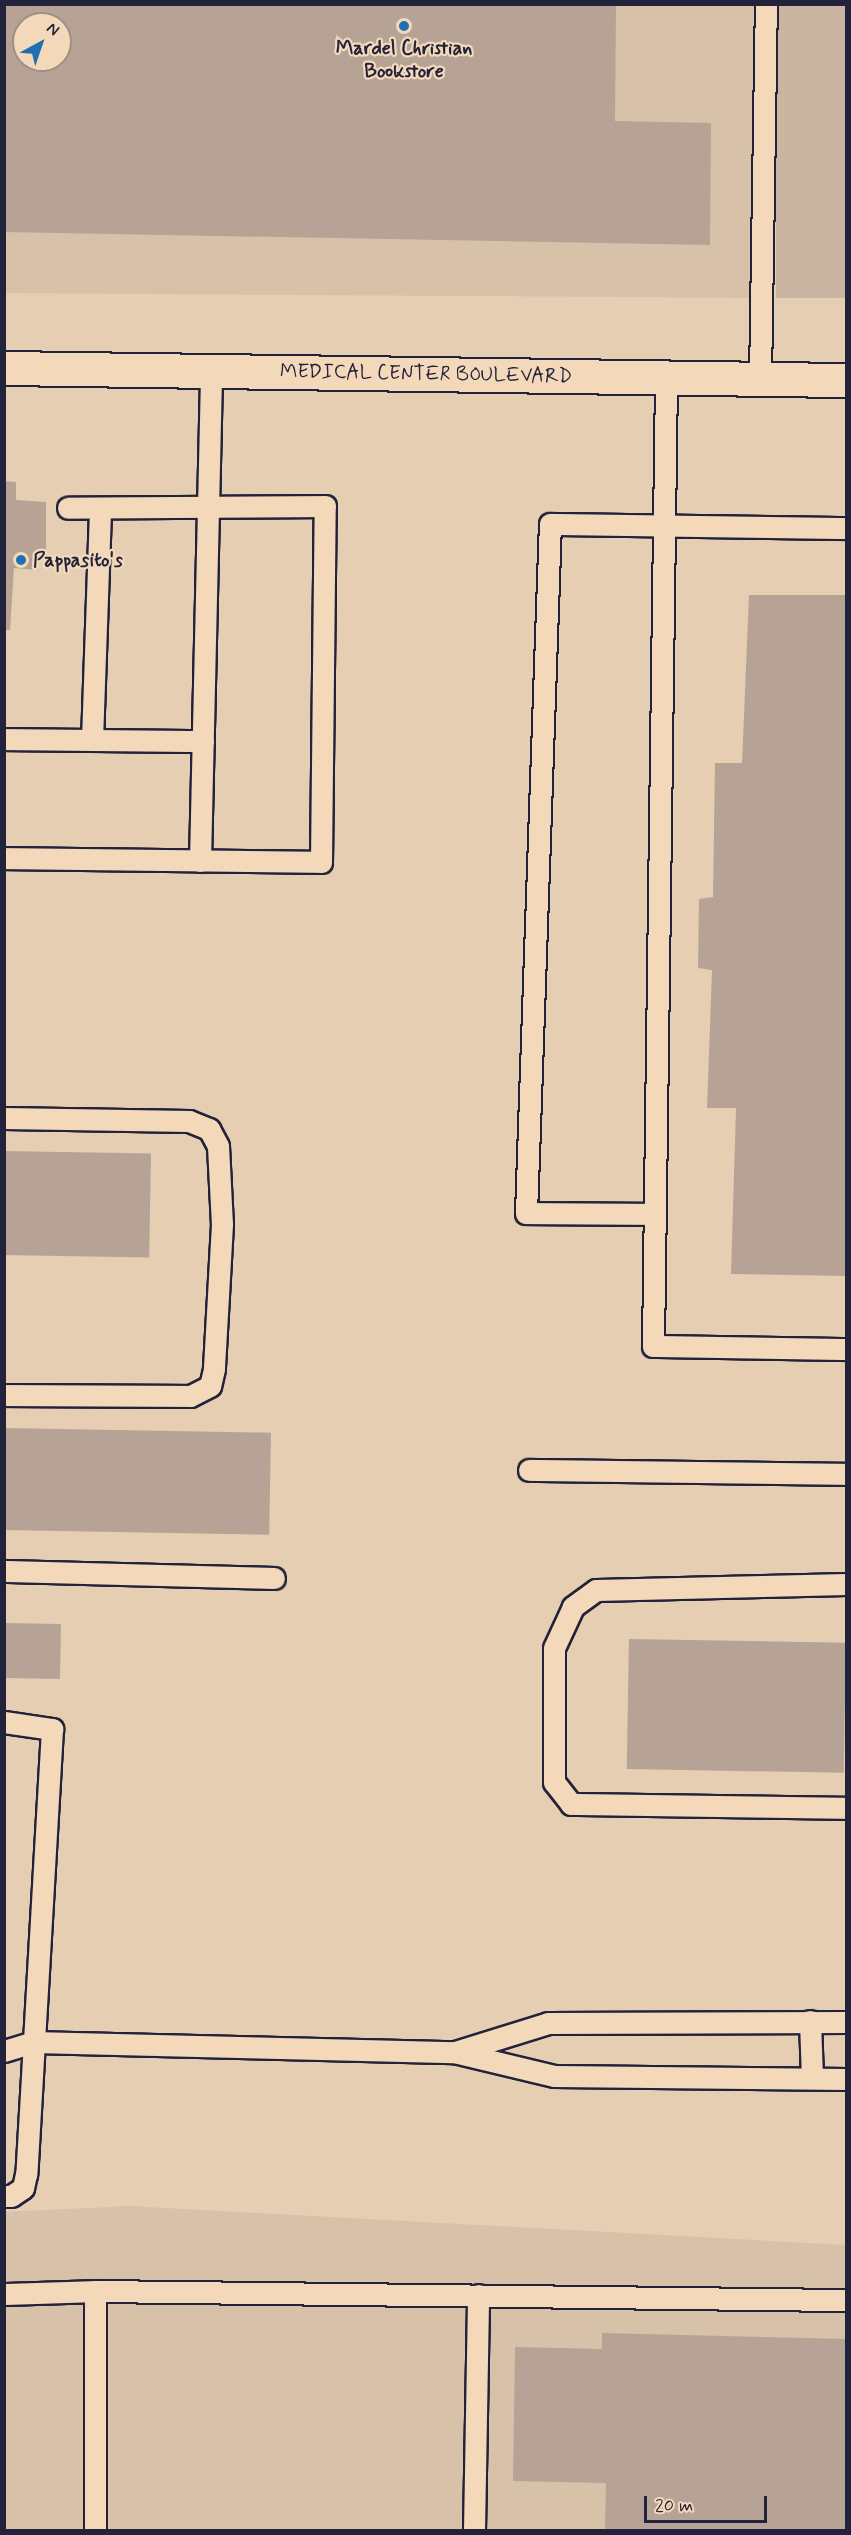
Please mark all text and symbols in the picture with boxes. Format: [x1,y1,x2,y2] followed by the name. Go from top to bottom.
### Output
[12,12,72,72] north arrow
[42,18,63,41] text: N
[397,19,411,33] marker: Mardel Christian Bookstore
[333,36,475,83] place label: Mardel Christian Bookstore
[279,359,573,389] street label: MEDICAL CENTER BOULEVARD
[33,548,123,572] place label: Pappasito's
[14,553,28,567] marker: Pappasito's
[647,2484,770,2522] scale bar
[655,2494,693,2518] text: 20 m

